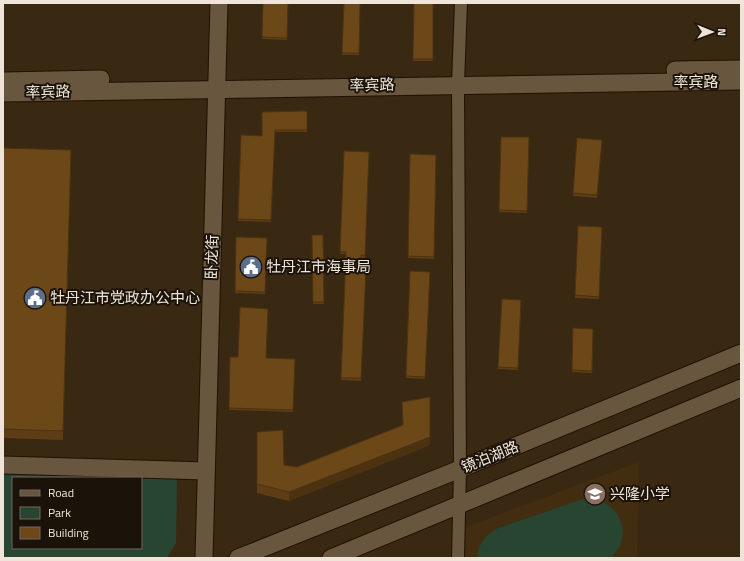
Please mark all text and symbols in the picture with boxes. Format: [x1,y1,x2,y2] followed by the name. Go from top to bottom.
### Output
[692,12,732,52] north arrow
[714,28,730,36] text: N
[673,70,719,93] street label: 率宾路
[349,73,395,96] street label: 率宾路
[25,80,71,103] street label: 率宾路
[199,234,224,280] street label: 卧龙街
[238,254,264,280] public building icon: 牡丹江市海事局
[266,255,371,278] place label: 牡丹江市海事局
[22,285,48,311] public building icon: 牡丹江市党政办公中心
[50,286,200,309] place label: 牡丹江市党政办公中心
[458,435,522,478] street label: 镜泊湖路
[12,477,142,549] legend
[582,481,608,507] school or university icon: 兴隆小学
[610,482,670,505] place label: 兴隆小学
[48,483,74,502] text: Road
[48,503,71,522] text: Park
[48,523,89,542] text: Building

